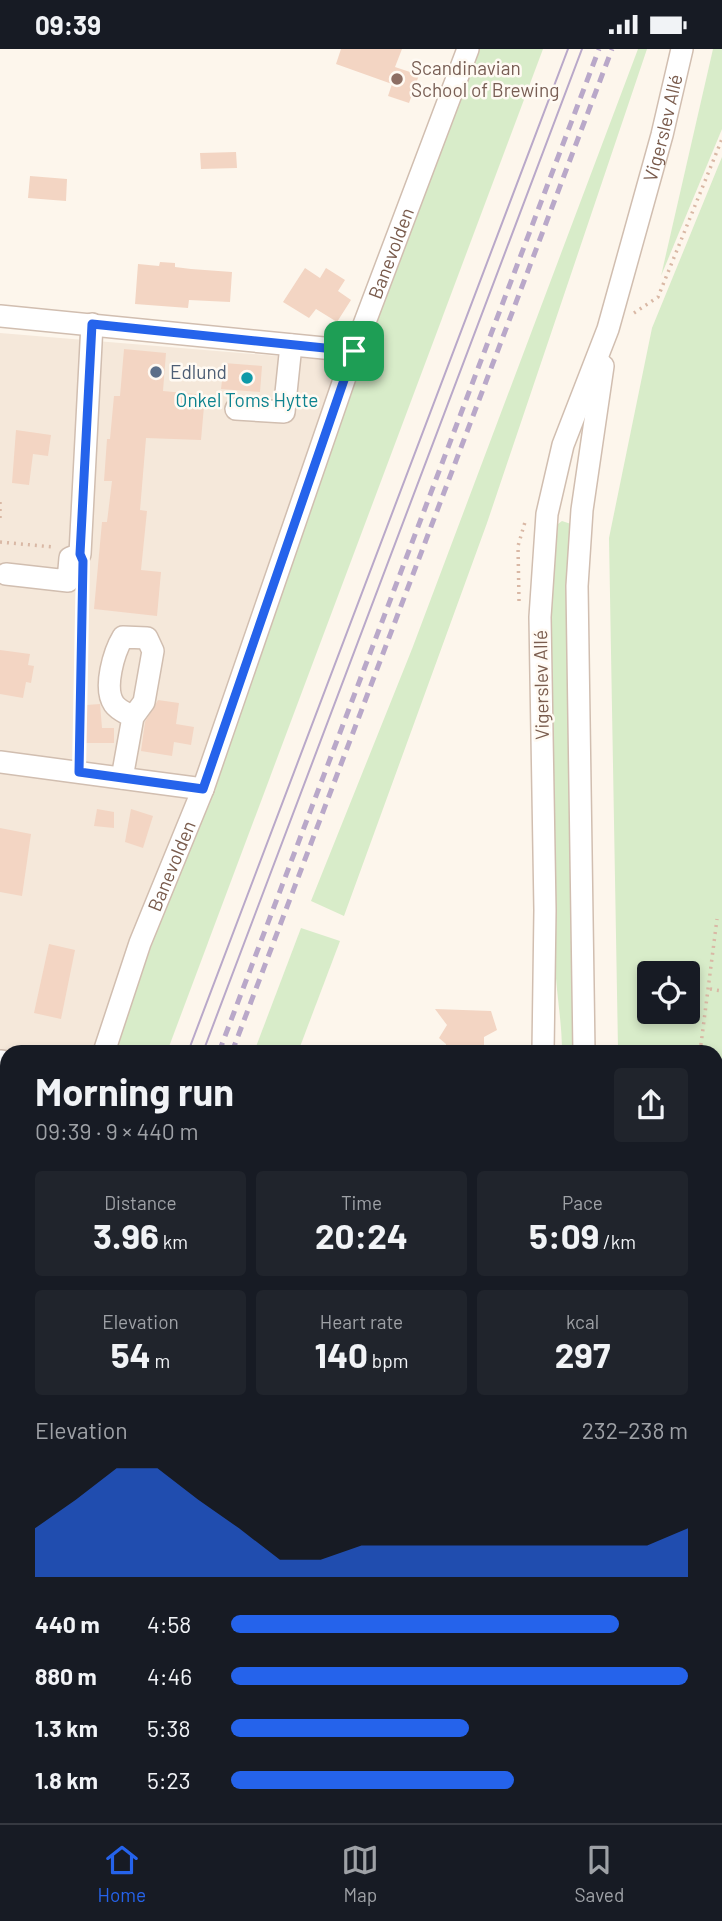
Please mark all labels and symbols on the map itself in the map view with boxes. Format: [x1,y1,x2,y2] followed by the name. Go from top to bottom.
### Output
[411,56,559,101] place label: Scandinavian School of Brewing
[389,71,405,87] marker: Scandinavian School of Brewing
[638,72,687,184] street label: Vigerslev Allé
[363,204,418,302] street label: Banevolden
[324,321,384,381] pin
[170,360,227,383] place label: Edlund
[148,364,164,380] marker: Edlund
[239,370,255,386] marker: Onkel Toms Hytte
[176,388,318,411] place label: Onkel Toms Hytte
[528,630,553,740] street label: Vigerslev Allé
[142,817,200,914] street label: Banevolden

